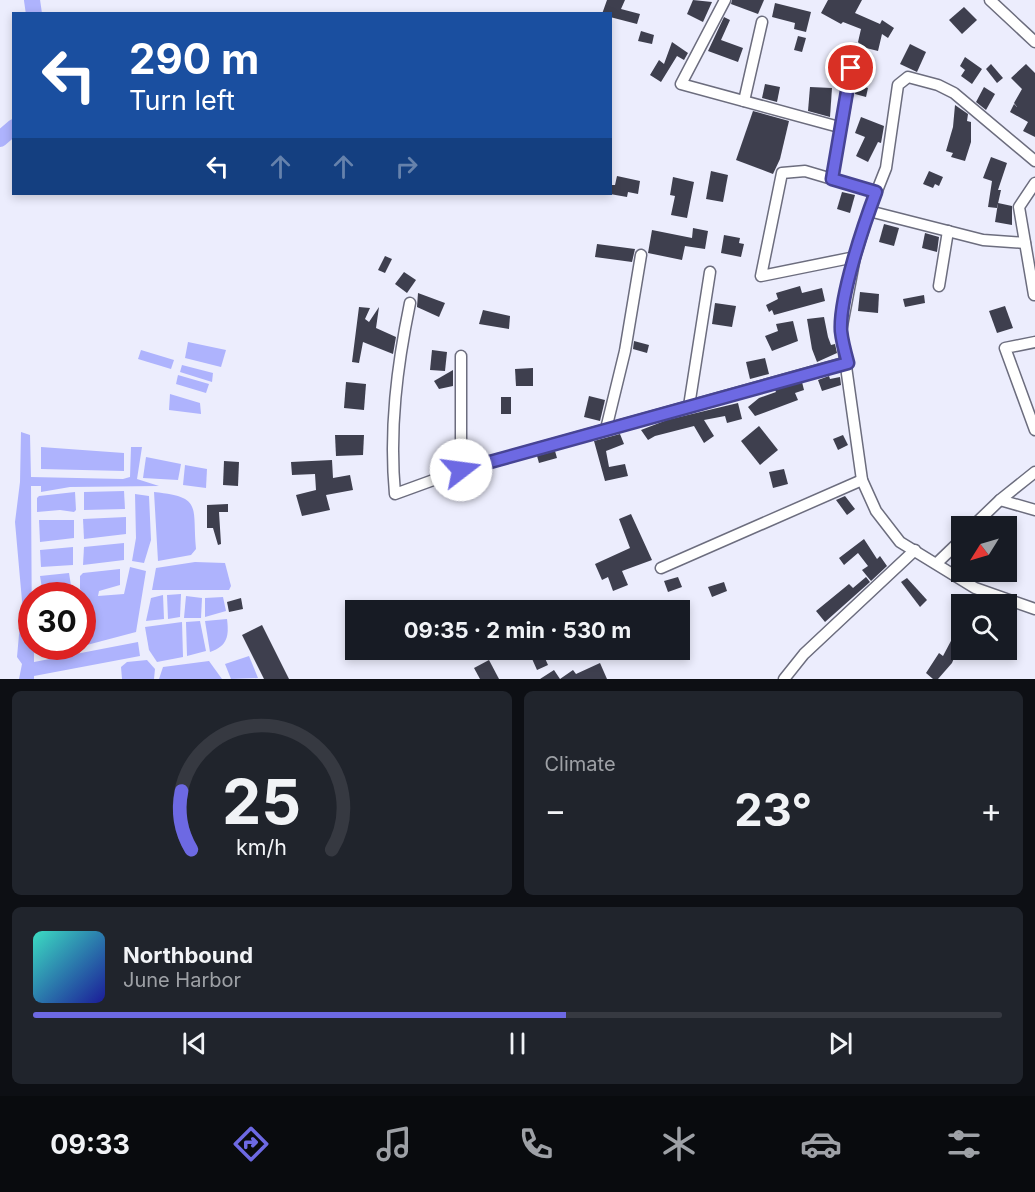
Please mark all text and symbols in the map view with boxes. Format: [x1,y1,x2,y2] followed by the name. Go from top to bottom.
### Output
[129,33,259,84] text: 290 m
[30,36,108,114] icon: left
[825,42,876,93] pin
[834,51,867,84] icon: arrive
[129,84,235,117] text: Turn left
[201,150,234,183] icon: left
[264,150,297,183] icon: ahead
[327,150,360,183] icon: ahead
[390,150,423,183] icon: right
[429,438,493,502] position arrow
[951,516,1017,582] north arrow
[951,516,1017,660] map controls
[18,582,96,660] speed limit sign: 30
[951,594,1017,660] button: search
[404,617,631,643] text: 09:35 · 2 min · 530 m
[545,752,616,776] text: Climate
[222,764,301,839] text: 25
[734,782,812,837] text: 23°
[545,790,566,830] text: −
[980,790,1002,830] text: +
[236,834,287,860] text: km/h
[123,942,253,968] text: Northbound
[123,968,241,992] text: June Harbor
[178,1027,211,1060] icon: previous
[501,1027,534,1060] icon: pause
[824,1027,857,1060] icon: next
[230,1123,272,1165] icon: directions
[373,1123,415,1165] icon: music
[515,1123,557,1165] icon: phone
[658,1123,700,1165] icon: climate
[800,1123,842,1165] icon: car
[943,1123,985,1165] icon: filters
[50,1128,130,1161] text: 09:33

